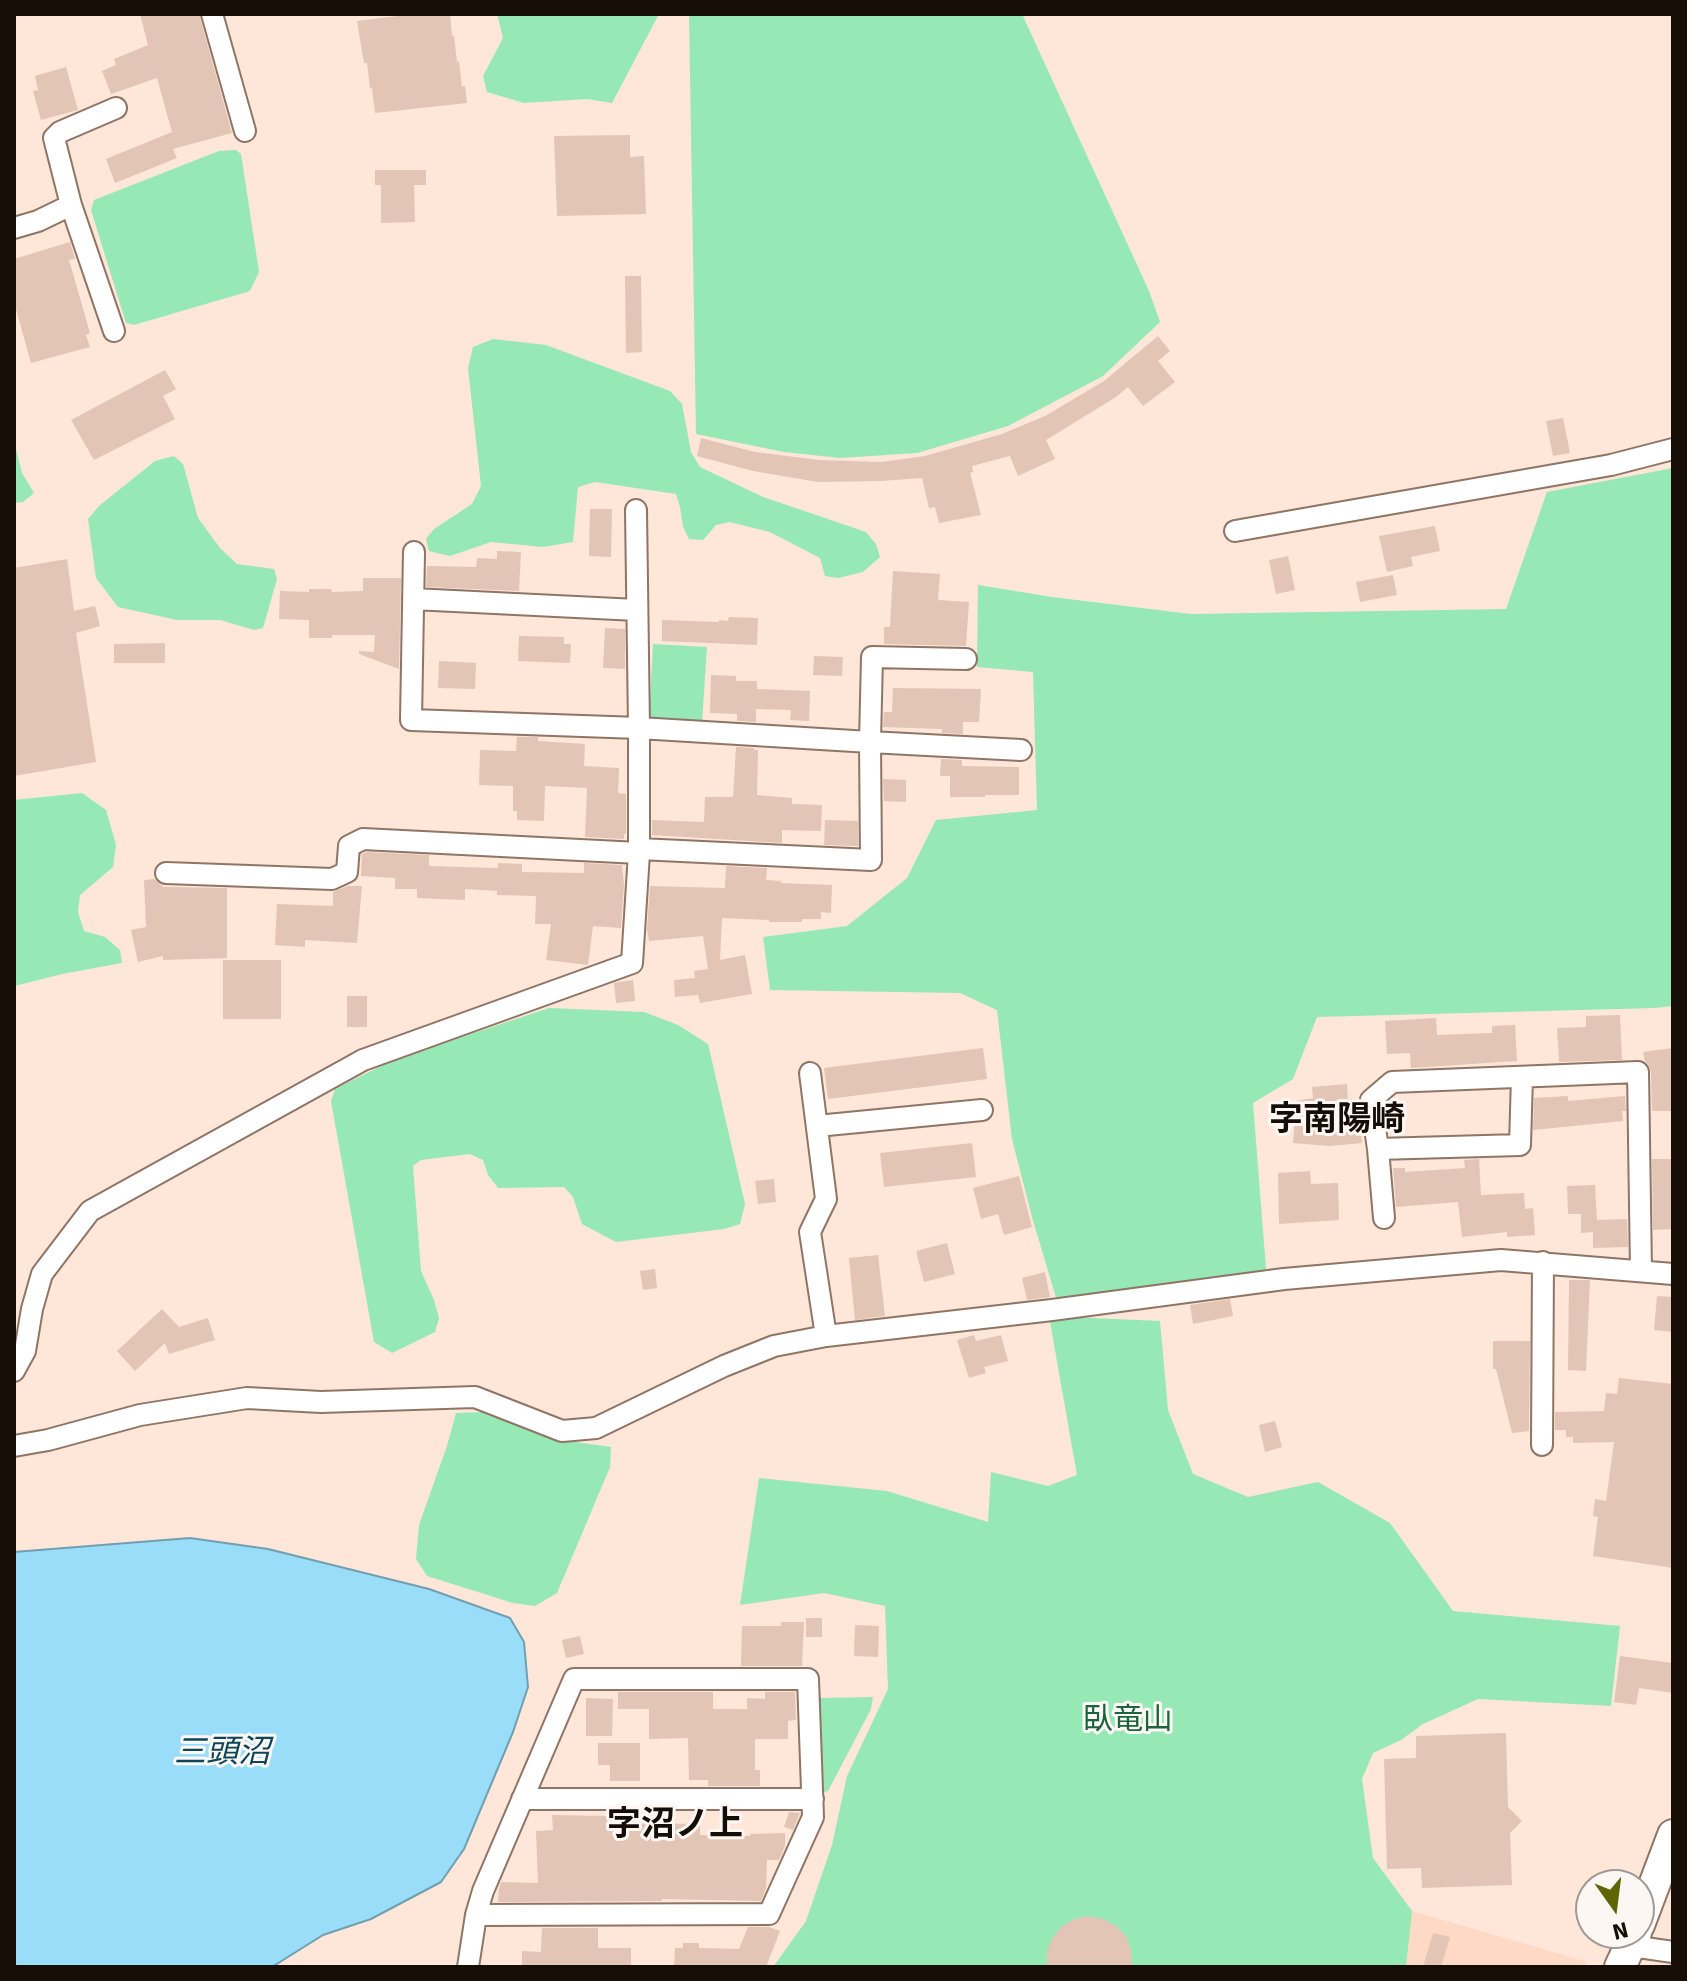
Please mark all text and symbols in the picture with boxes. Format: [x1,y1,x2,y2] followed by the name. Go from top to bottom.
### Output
[1269,1101,1405,1141] district label: 字南陽崎
[1083,1703,1173,1739] park label: 臥竜山
[174,1735,270,1773] water label: 三頭沼
[607,1806,743,1846] district label: 字沼ノ上
[1575,1869,1655,1949] north arrow
[1610,1916,1631,1946] text: N

